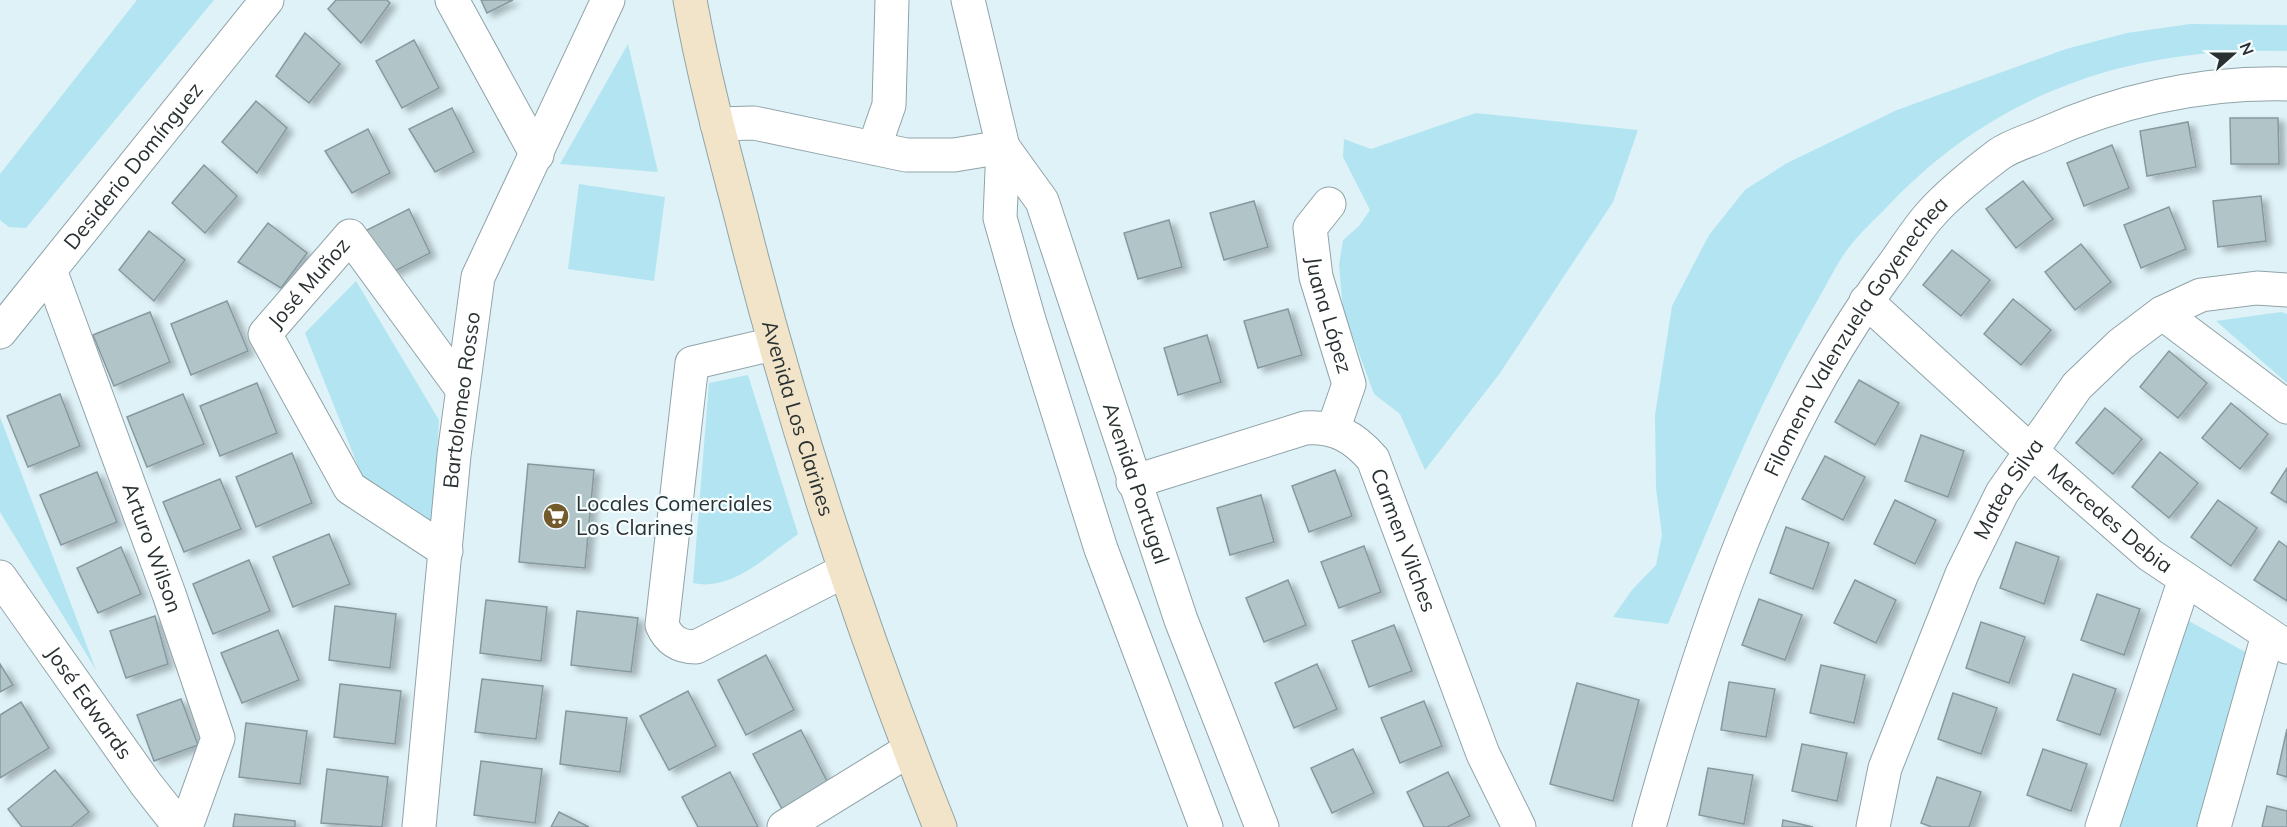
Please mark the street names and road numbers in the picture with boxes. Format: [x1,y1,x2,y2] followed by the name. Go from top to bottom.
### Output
[58,76,208,254] street label: Desiderio Domínguez
[1758,190,1953,480] street label: Filomena Valenzuela Goyenechea
[262,232,355,333] street label: José Muñoz
[1302,255,1359,376] street label: Juana López
[437,310,485,490] street label: Bartolomeo Rosso
[757,317,840,519] street label: Avenida Los Clarines
[1098,399,1175,567] street label: Avenida Portugal
[1967,433,2048,543] street label: Matea Silva
[2043,458,2178,578] street label: Mercedes Debia
[1366,465,1443,615] street label: Carmen Vilches
[117,479,188,616] street label: Arturo Wilson
[41,641,138,764] street label: José Edwards

